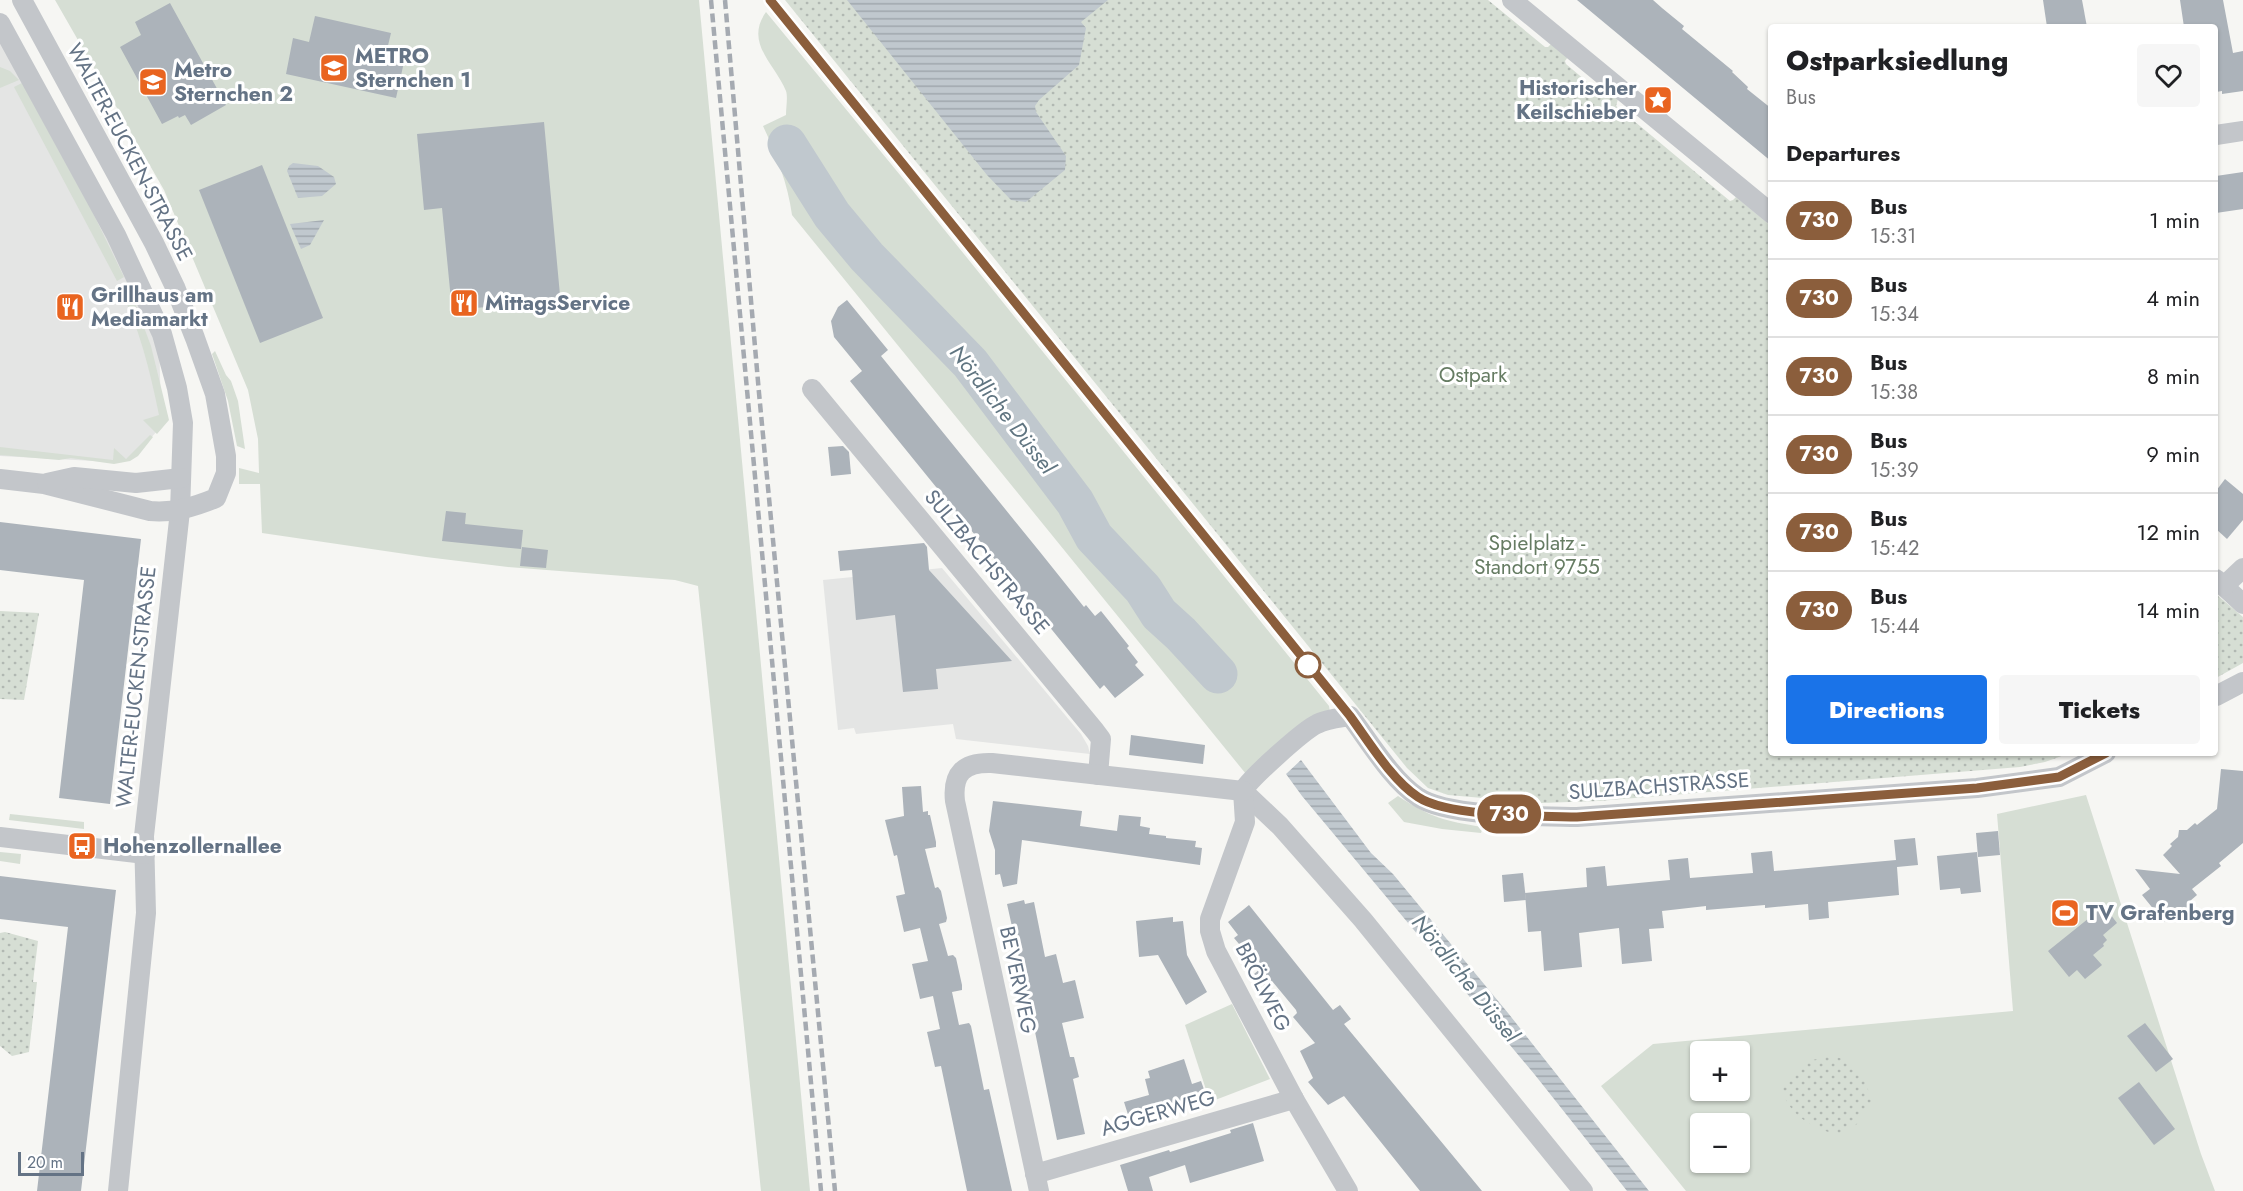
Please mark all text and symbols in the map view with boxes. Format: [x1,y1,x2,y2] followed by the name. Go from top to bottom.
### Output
[60,38,200,266] street label: WALTER-EUCKEN-STRASSE
[1786,40,2008,81] text: Ostparksiedlung
[355,41,471,95] place label: METRO Sternchen 1
[2137,44,2200,107] button: heart
[318,52,350,84] school or university icon: METRO Sternchen 1
[174,55,293,109] place label: Metro Sternchen 2
[137,66,169,98] school or university icon: Metro Sternchen 2
[1516,73,1637,127] place label: Historischer Keilschieber
[1786,83,1816,112] text: Bus
[1642,84,1674,116] place icon: Historischer Keilschieber
[1786,137,1900,169] text: Departures
[1870,190,1907,222] text: Bus
[2149,204,2200,236] text: 1 min
[1799,205,1839,235] text: 730
[1870,222,1916,251] text: 15:31
[1870,268,1907,300] text: Bus
[91,280,214,334] place label: Grillhaus am Mediamarkt
[2146,282,2200,314] text: 4 min
[1799,283,1839,313] text: 730
[448,287,480,319] restaurant icon: MittagsService
[485,288,630,318] place label: MittagsService
[54,291,86,323] restaurant icon: Grillhaus am Mediamarkt
[1870,300,1919,329] text: 15:34
[942,338,1064,481] water label: Nördliche Düssel
[1870,346,1907,378] text: Bus
[1439,360,1508,390] park label: Ostpark
[2147,360,2200,392] text: 8 min
[1799,361,1839,391] text: 730
[1870,378,1918,407] text: 15:38
[1870,424,1907,456] text: Bus
[2146,438,2200,470] text: 9 min
[1799,439,1839,469] text: 730
[1870,456,1919,485] text: 15:39
[917,483,1057,641] street label: SULZBACHSTRASSE
[1870,502,1907,534] text: Bus
[2137,516,2200,548] text: 12 min
[1799,517,1839,547] text: 730
[1474,528,1600,582] park label: Spielplatz - Standort 9755
[1870,534,1919,563] text: 15:42
[108,565,164,809] street label: WALTER-EUCKEN-STRASSE
[1870,580,1907,612] text: Bus
[2136,594,2200,626] text: 14 min
[1799,595,1839,625] text: 730
[1870,612,1920,641] text: 15:44
[1295,652,1321,678] unlabelled marker
[1786,675,1987,744] button: Directions
[1999,675,2200,744] button: Tickets
[1568,765,1750,807] street label: SULZBACHSTRASSE
[1474,794,1544,834] line badge: 730
[1489,799,1529,829] text: 730
[66,830,98,862] bus stop icon: Hohenzollernallee
[103,831,282,861] place label: Hohenzollernallee
[2049,897,2081,929] sports icon: TV Grafenberg
[2086,898,2235,928] place label: TV Grafenberg
[1404,907,1528,1050] water label: Nördliche Düssel
[992,924,1044,1036] street label: BEVERWEG
[1228,937,1298,1037] street label: BRÖLWEG
[1690,1041,1750,1173] map controls
[1690,1041,1750,1101] button: +
[1097,1082,1219,1144] street label: AGGERWEG
[1690,1113,1750,1173] button: −
[18,1149,84,1176] scale bar
[27,1151,63,1174] text: 20 m

